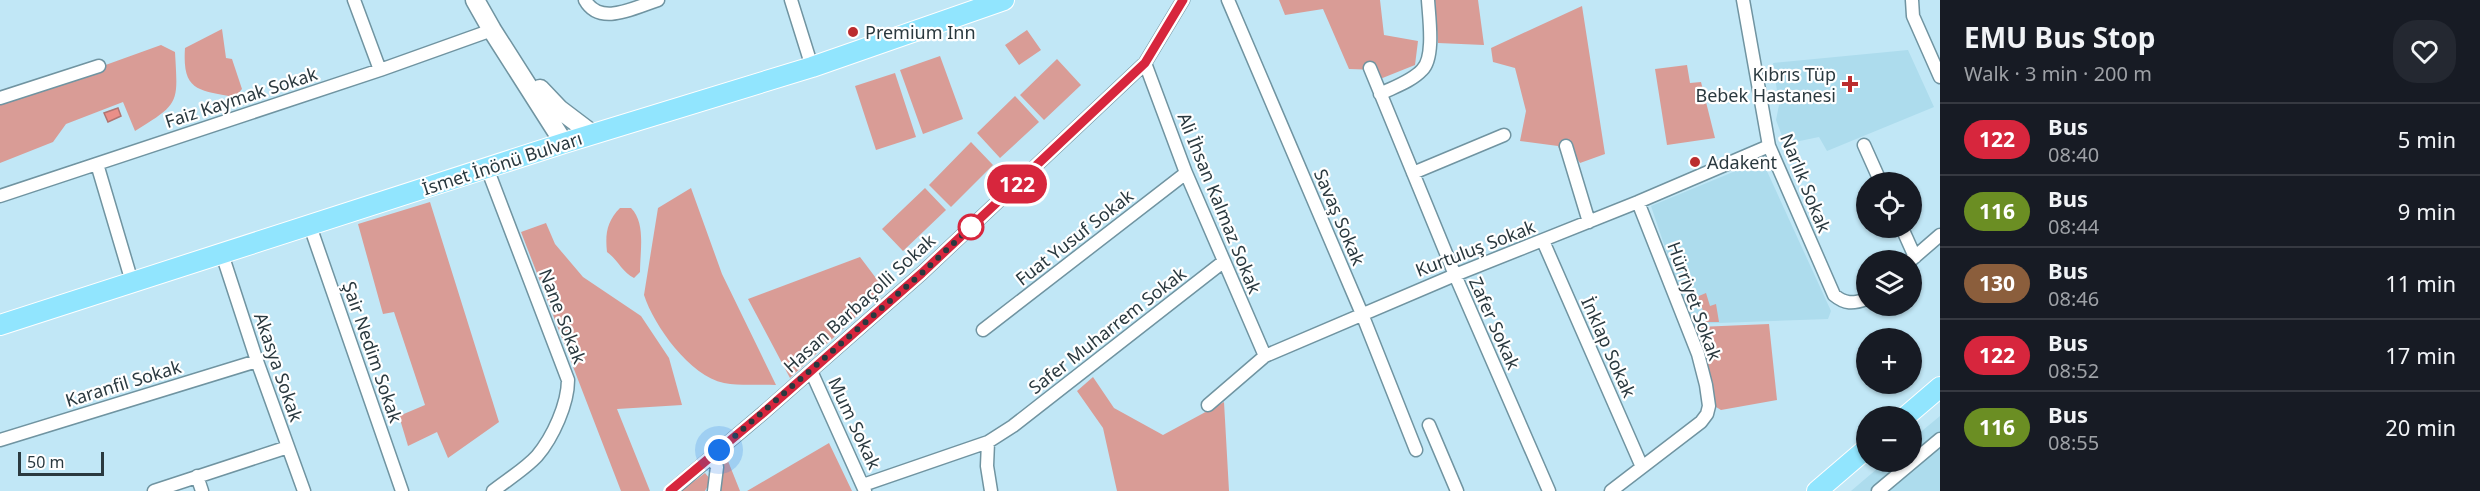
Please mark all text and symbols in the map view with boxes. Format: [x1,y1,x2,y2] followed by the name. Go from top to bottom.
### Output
[1964,18,2155,56] text: EMU Bus Stop
[865,20,976,44] place label: Premium Inn
[2393,20,2456,83] button: heart
[846,25,860,39] marker: Premium Inn
[1964,60,2152,87] text: Walk · 3 min · 200 m
[162,61,321,133] street label: Faiz Kaymak Sokak
[1695,62,1836,107] place label: Kıbrıs Tüp Bebek Hastanesi
[1841,75,1859,93] marker: Kıbrıs Tüp Bebek Hastanesi
[1173,109,1267,297] street label: Ali İhsan Kalmaz Sokak
[2048,111,2088,141] text: Bus
[2398,124,2456,154] text: 5 min
[1979,125,2015,153] text: 122
[419,126,585,200] street label: İsmet İnönü Bulvarı
[1775,130,1837,236] street label: Narlık Sokak
[2048,141,2099,168] text: 08:40
[1707,150,1778,174] place label: Adakent
[1688,155,1702,169] marker: Adakent
[982,164,1052,204] line badge: 122
[1309,165,1371,269] street label: Savaş Sokak
[999,170,1035,198] text: 122
[1856,172,1922,472] map controls
[1856,172,1922,238] button: locate
[1010,183,1138,291] street label: Fuat Yusuf Sokak
[2048,183,2088,213] text: Bus
[2398,196,2456,226] text: 9 min
[1979,197,2015,225] text: 116
[2048,213,2099,240] text: 08:44
[958,214,984,240] unlabelled marker
[1412,214,1539,282] street label: Kurtuluş Sokak
[778,228,940,378] street label: Hasan Barbaçolli Sokak
[1662,238,1728,364] street label: Hürriyet Sokak
[1856,250,1922,316] button: layers
[2048,255,2088,285] text: Bus
[1023,261,1191,399] street label: Safer Muharrem Sokak
[534,265,592,367] street label: Nane Sokak
[2385,268,2456,298] text: 11 min
[1979,269,2015,297] text: 130
[1464,273,1526,373] street label: Zafer Sokak
[338,278,409,426] street label: Şair Nedim Sokak
[2048,285,2099,312] text: 08:46
[1576,293,1642,401] street label: İnklap Sokak
[249,309,309,425] street label: Akasya Sokak
[2048,327,2088,357] text: Bus
[1856,328,1922,394] button: +
[2385,340,2456,370] text: 17 min
[1979,341,2015,369] text: 122
[62,354,184,412] street label: Karanfil Sokak
[2048,357,2099,384] text: 08:52
[823,373,887,473] street label: Mum Sokak
[2048,399,2088,429] text: Bus
[1856,406,1922,472] button: −
[2385,412,2456,442] text: 20 min
[1979,413,2015,441] text: 116
[2048,429,2099,456] text: 08:55
[704,435,734,465] your location
[18,449,104,476] scale bar
[27,451,64,473] text: 50 m

